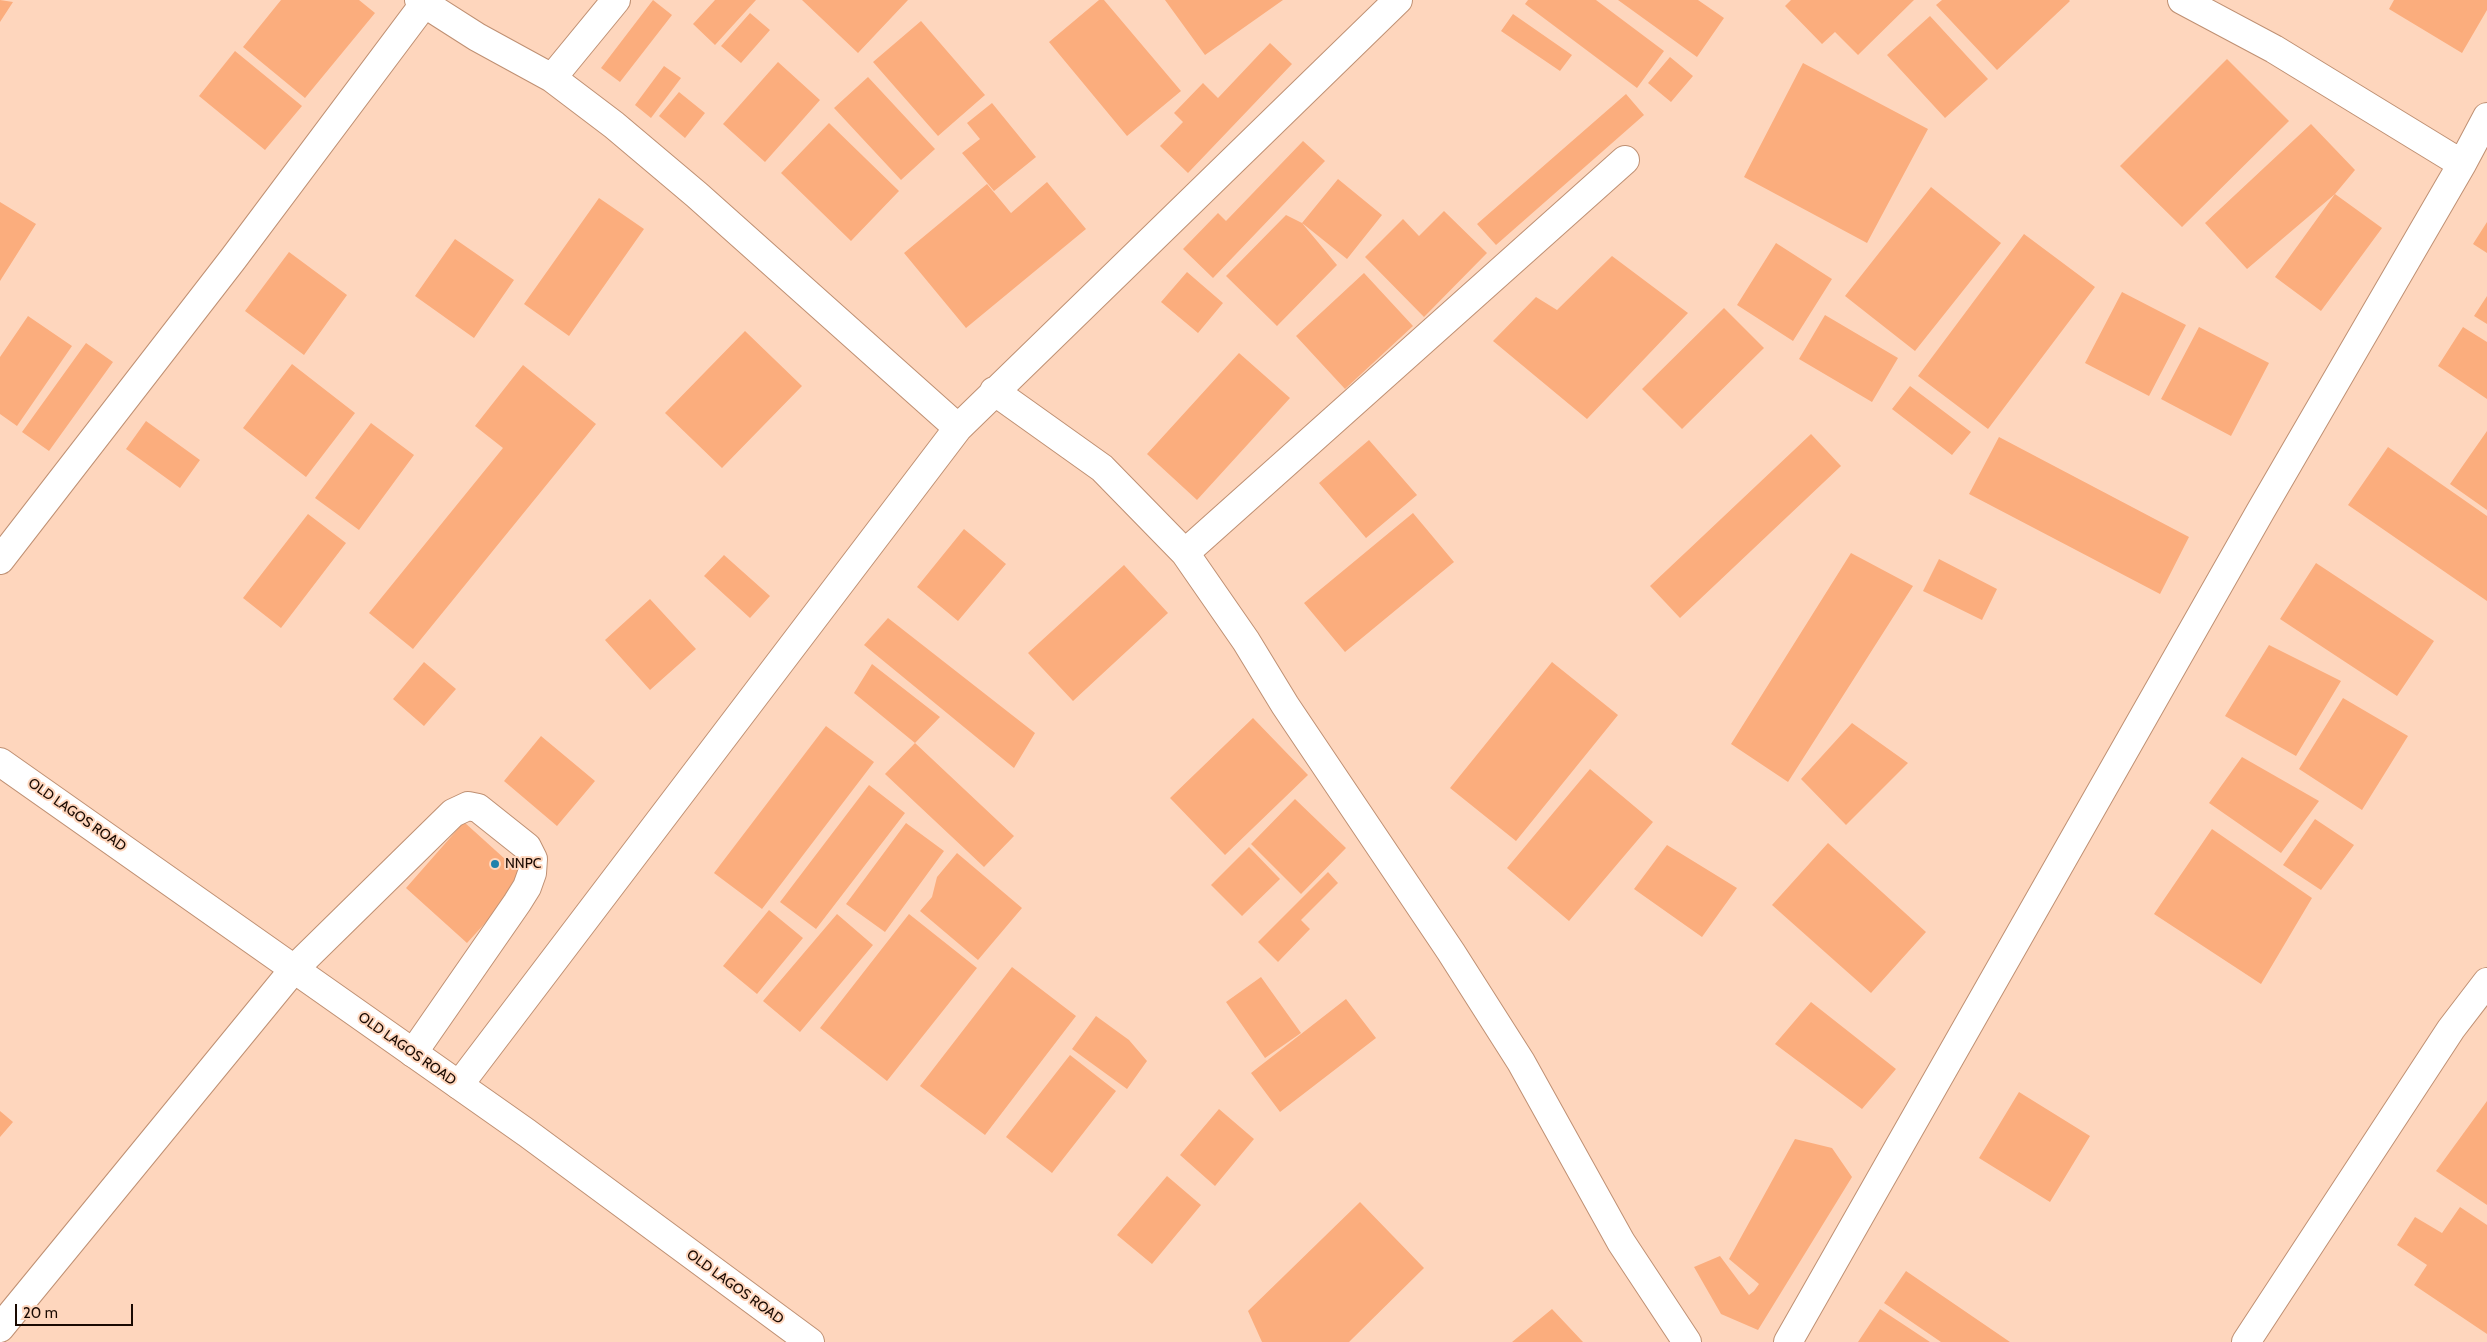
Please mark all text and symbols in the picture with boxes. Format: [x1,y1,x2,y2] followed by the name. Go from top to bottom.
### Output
[25,775,129,855] street label: OLD LAGOS ROAD
[505,856,541,872] place label: NNPC
[489,858,501,870] marker: NNPC
[355,1009,459,1089] street label: OLD LAGOS ROAD
[683,1246,787,1328] street label: OLD LAGOS ROAD
[18,1294,135,1326] scale bar
[23,1304,58,1322] text: 20 m

